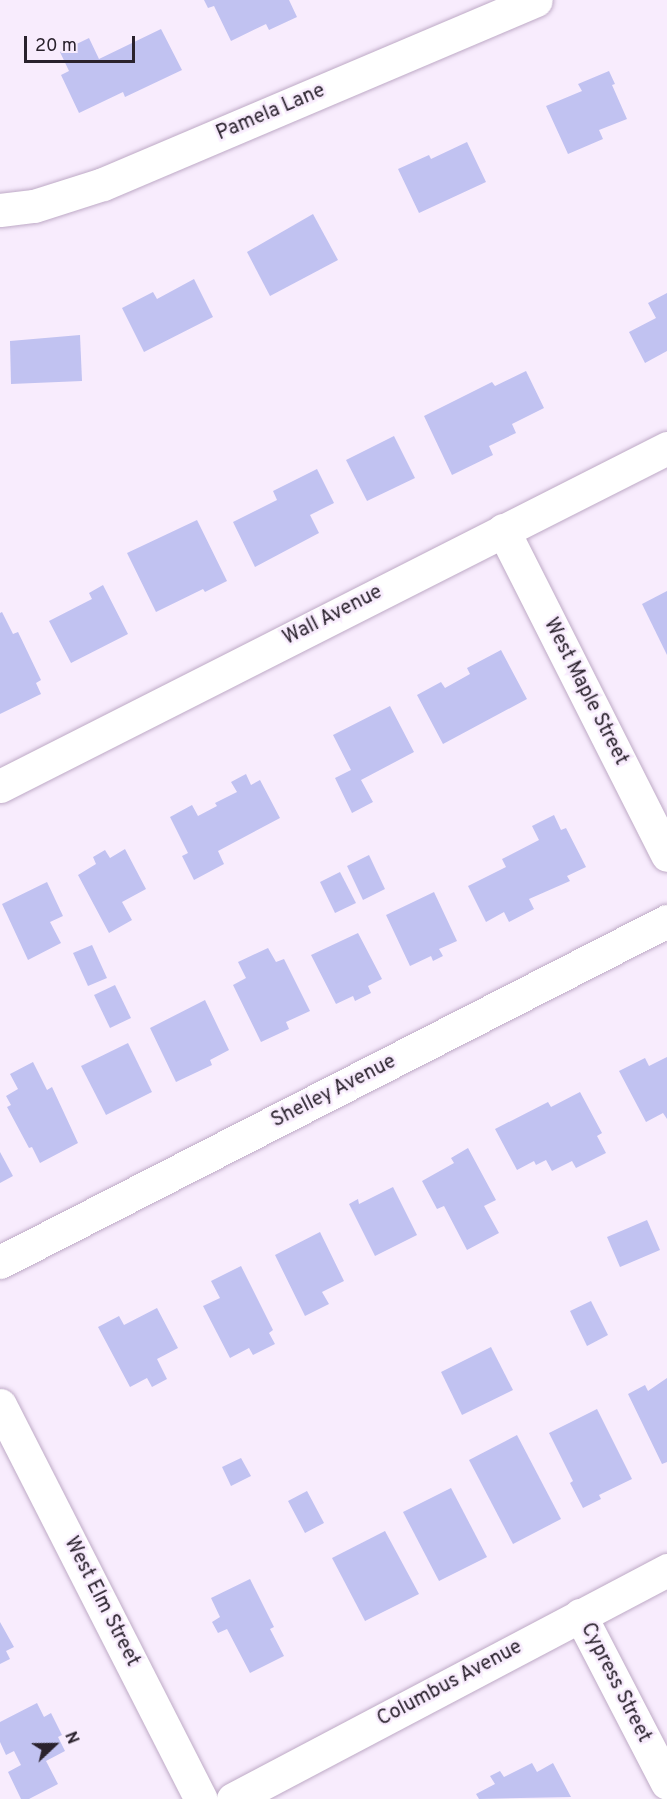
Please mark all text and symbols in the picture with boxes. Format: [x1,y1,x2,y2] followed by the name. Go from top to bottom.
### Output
[27,24,138,62] scale bar
[35,35,77,58] text: 20 m
[213,79,329,147] street label: Pamela Lane
[279,581,387,651] street label: Wall Avenue
[538,615,632,769] street label: West Maple Street
[267,1050,401,1134] street label: Shelley Avenue
[58,1533,144,1671] street label: West Elm Street
[575,1619,655,1747] street label: Cypress Street
[373,1636,527,1732] street label: Columbus Avenue
[24,1715,84,1775] north arrow
[59,1729,82,1747] text: N

